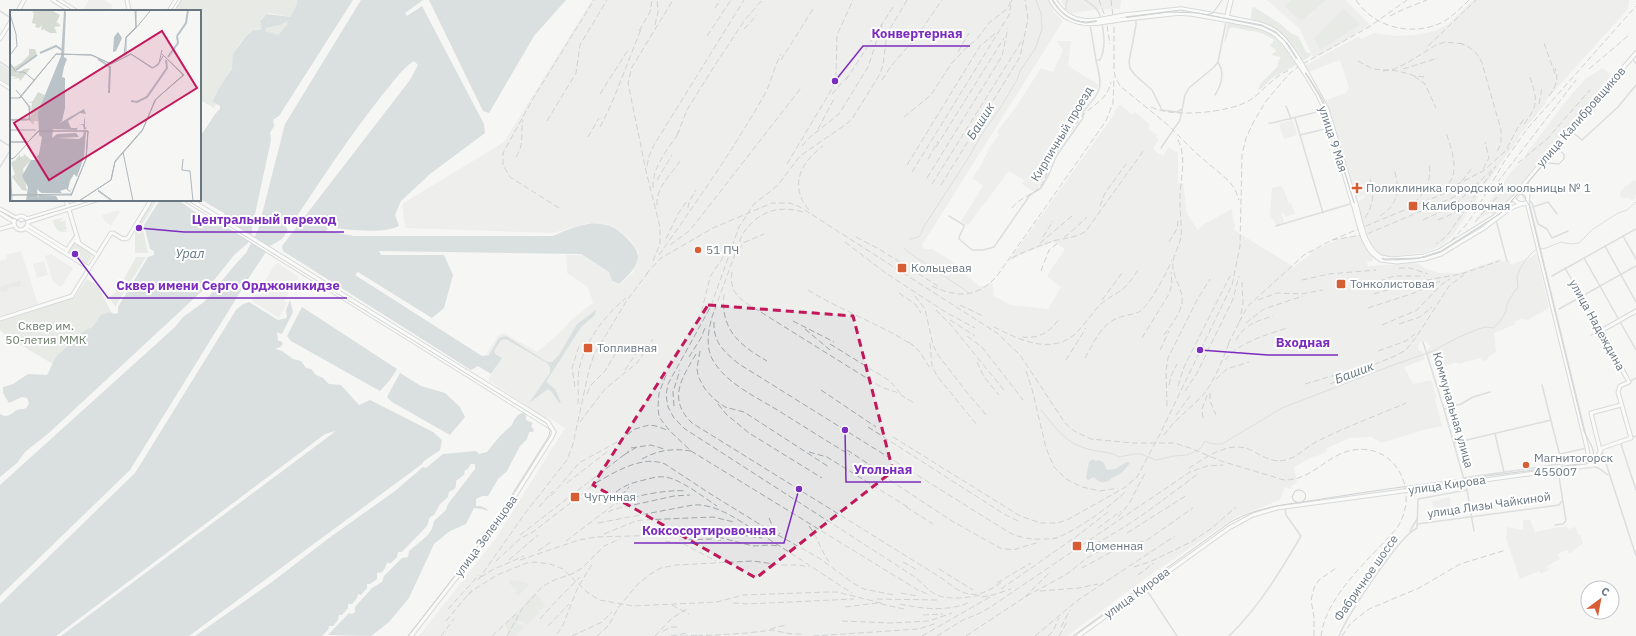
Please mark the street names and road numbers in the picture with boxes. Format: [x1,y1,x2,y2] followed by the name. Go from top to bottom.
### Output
[1533,63,1628,170] street label: улица Калибровщиков
[1027,84,1096,184] street label: Кирпичный проезд
[1316,104,1351,174] street label: улица 9 Мая
[1566,277,1629,373] street label: улица Надеждина
[1430,350,1477,470] street label: Коммунальная улица
[1407,472,1487,497] street label: улица Кирова
[1426,488,1552,521] street label: улица Лизы Чайкиной
[451,492,521,579] street label: улица Зеленцова
[1330,531,1401,624] street label: Фабричное шоссе
[1101,563,1173,621] street label: улица Кирова

